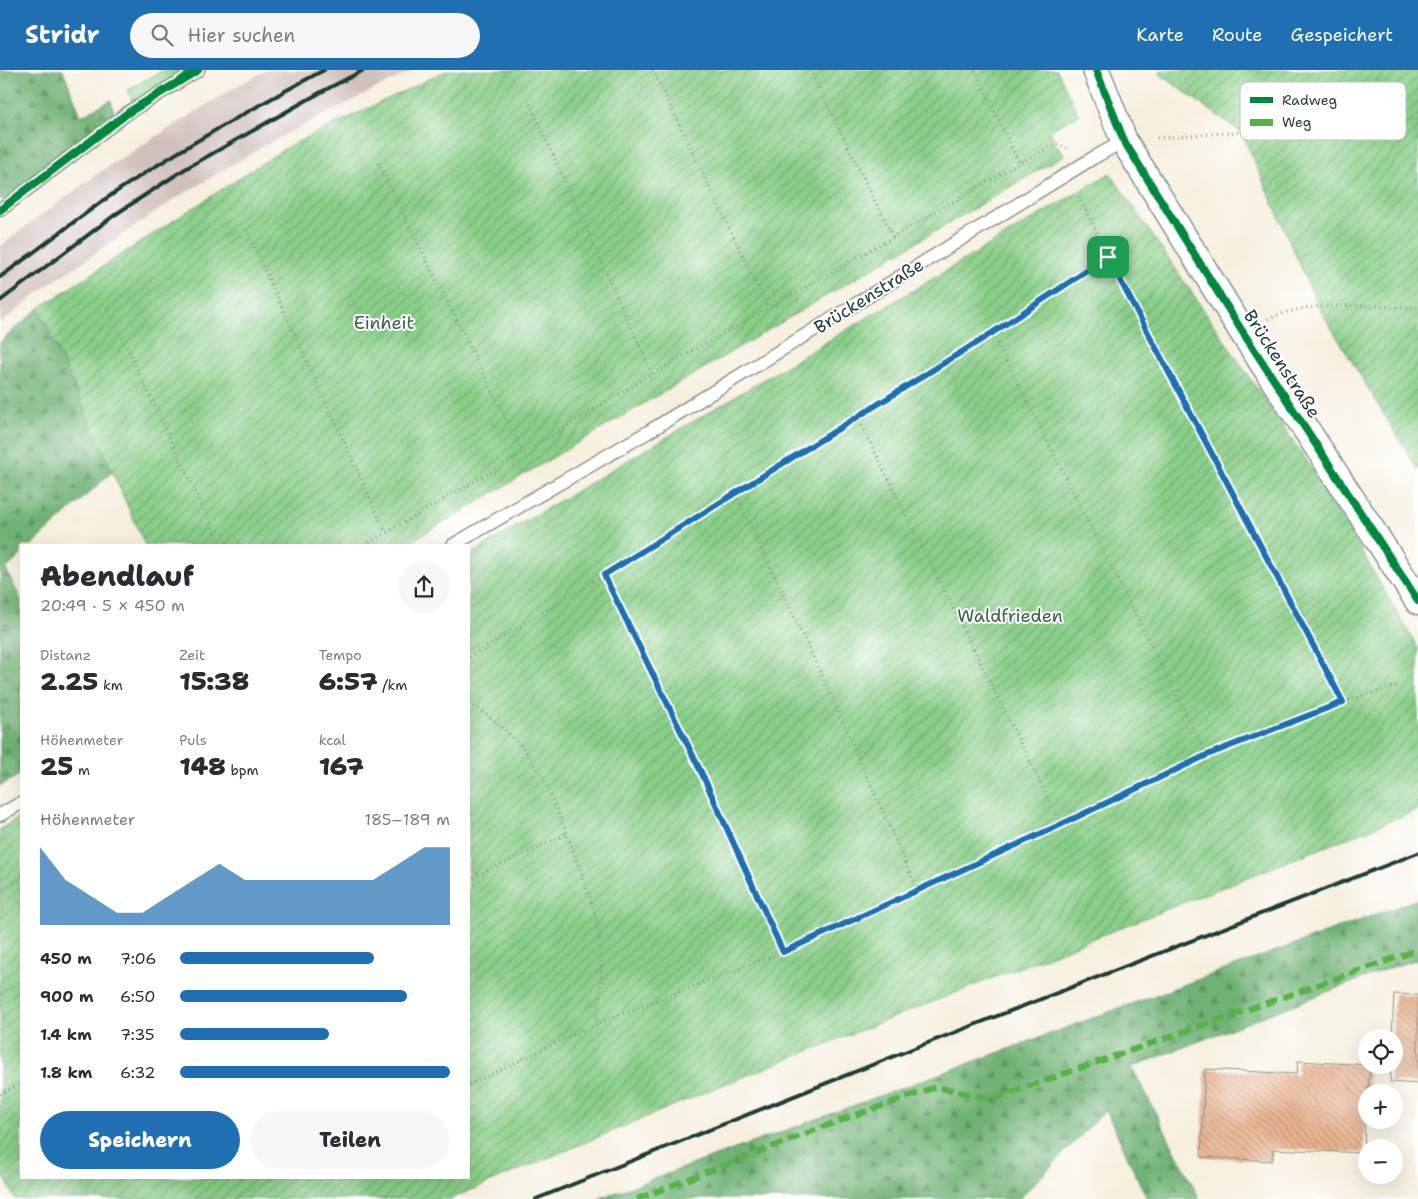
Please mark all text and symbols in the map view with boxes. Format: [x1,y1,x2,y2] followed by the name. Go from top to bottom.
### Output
[130,13,480,58] search box
[25,19,100,51] text: Stridr
[148,21,176,49] icon: search
[188,23,295,48] text: Hier suchen
[1136,23,1184,47] text: Karte
[1212,23,1263,47] text: Route
[1291,23,1393,47] text: Gespeichert
[1240,82,1406,140] legend
[1282,91,1337,109] text: Radweg
[1282,113,1311,131] text: Weg
[1087,236,1129,278] pin
[1094,243,1122,271] icon: arrive
[810,253,928,339] street label: Brückenstraße
[1238,305,1326,423] street label: Brückenstraße
[354,311,414,335] park label: Einheit
[40,557,194,595] text: Abendlauf
[398,561,450,613] button: share
[40,595,185,616] text: 20:49 · 5 × 450 m
[957,604,1063,628] park label: Waldfrieden
[40,646,91,664] text: Distanz
[179,646,205,664] text: Zeit
[319,646,362,664] text: Tempo
[40,664,98,698] text: 2.25
[179,664,249,698] text: 15:38
[319,664,377,698] text: 6:57
[98,676,123,694] text: km
[377,676,407,694] text: /km
[40,731,123,749] text: Höhenmeter
[179,731,207,749] text: Puls
[319,731,346,749] text: kcal
[40,749,73,783] text: 25
[179,749,226,783] text: 148
[319,749,364,783] text: 167
[73,761,90,779] text: m
[226,761,259,779] text: bpm
[40,809,135,830] text: Höhenmeter
[364,809,450,830] text: 185–189 m
[40,948,92,969] text: 450 m
[120,948,157,969] text: 7:06
[40,986,94,1007] text: 900 m
[120,986,156,1007] text: 6:50
[40,1024,92,1045] text: 1.4 km
[120,1024,155,1045] text: 7:35
[1358,1029,1403,1184] map controls
[1358,1029,1403,1074] button: locate
[40,1062,92,1083] text: 1.8 km
[120,1062,156,1083] text: 6:32
[1358,1084,1403,1129] button: +
[40,1111,240,1169] button: Speichern
[250,1111,450,1169] button: Teilen
[1358,1139,1403,1184] button: −

